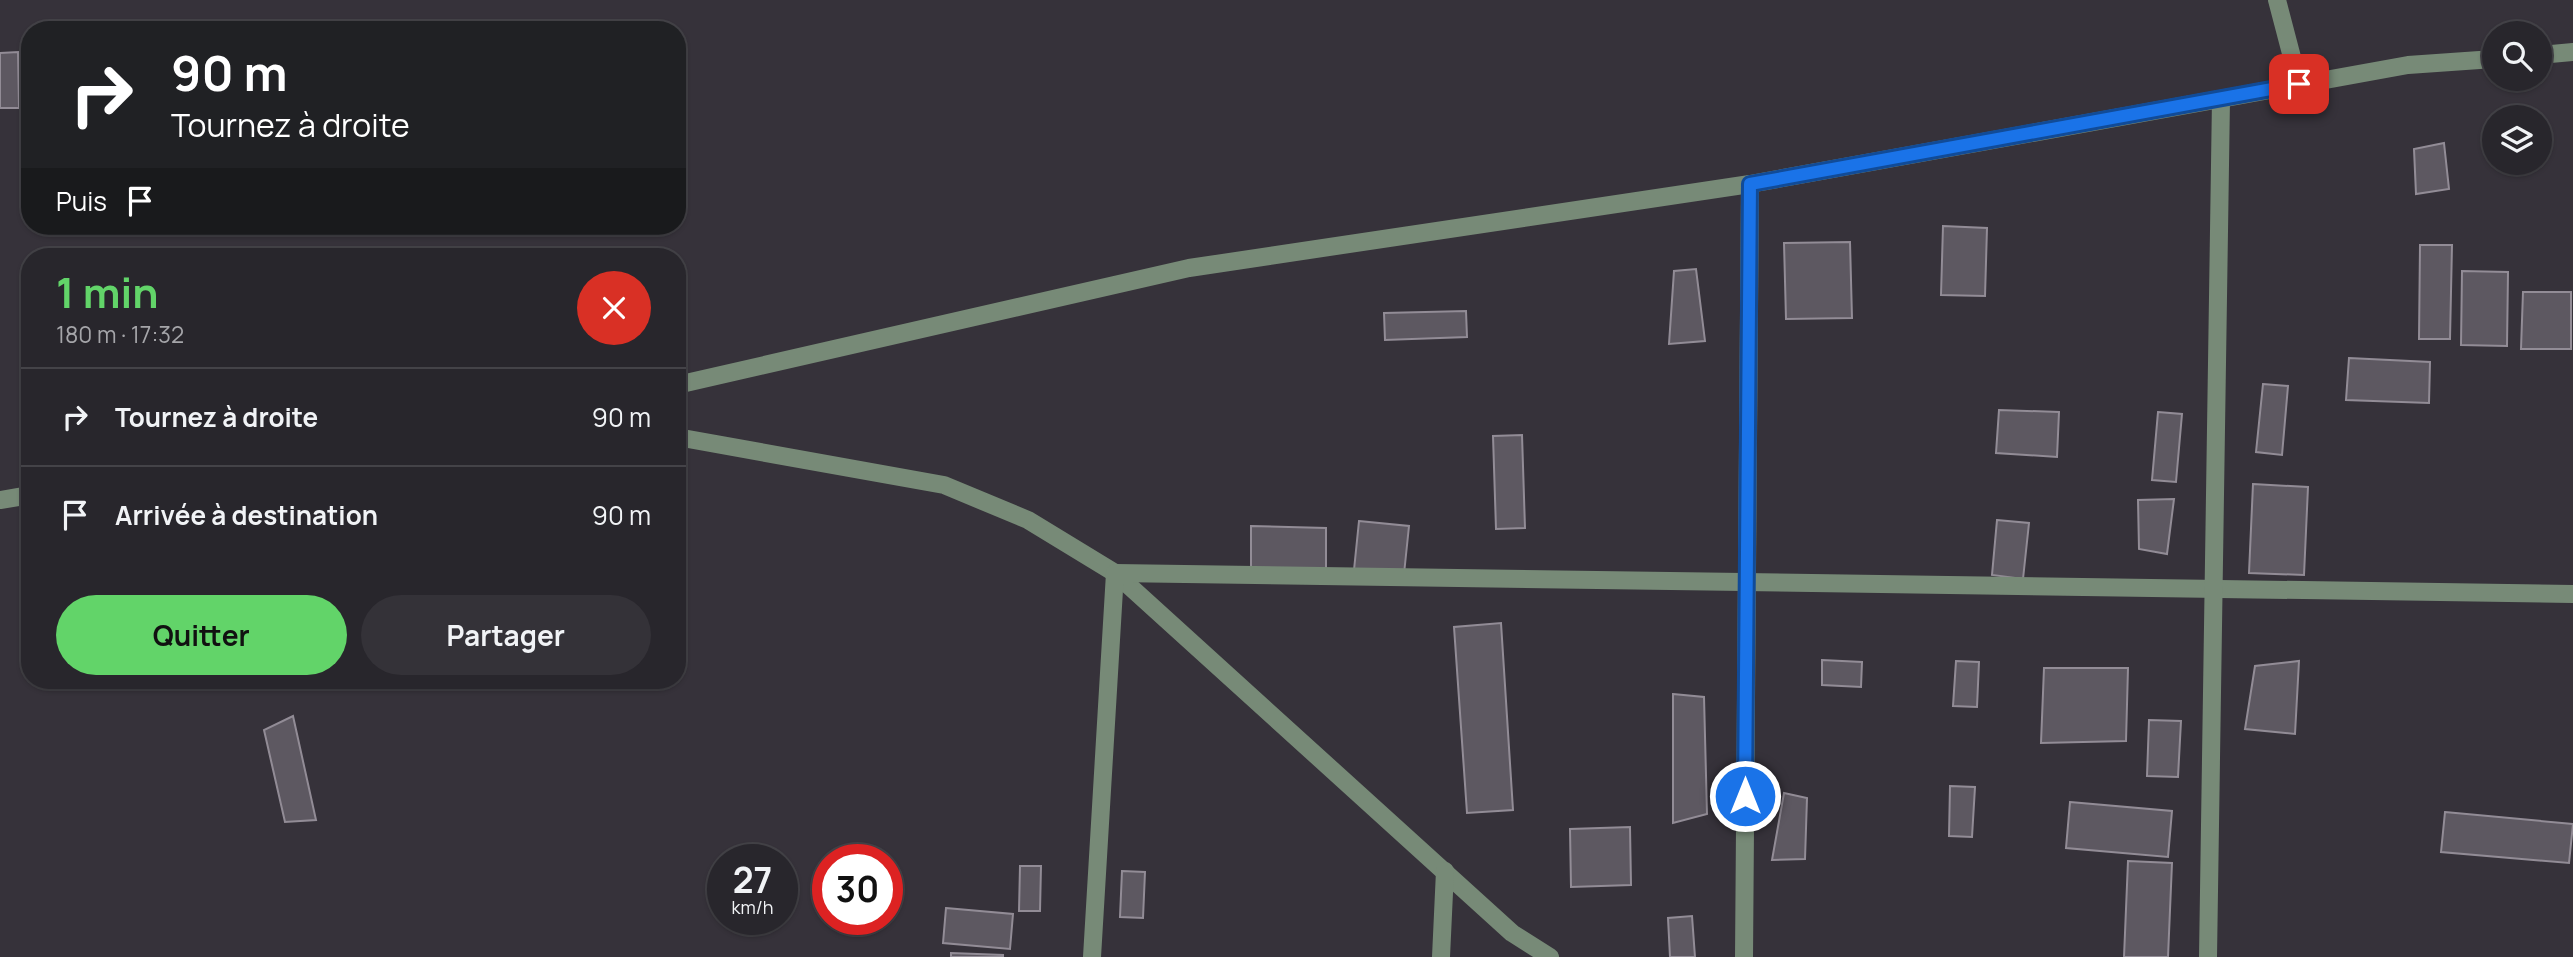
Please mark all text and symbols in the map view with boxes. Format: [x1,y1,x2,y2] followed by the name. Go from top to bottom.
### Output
[2482,21,2552,175] map controls
[2482,21,2552,91] button: search
[171,39,288,106] text: 90 m
[56,49,147,140] icon: right
[2269,54,2329,114] pin
[2280,65,2318,103] icon: arrive
[171,103,410,147] text: Tournez à droite
[2482,105,2552,175] button: layers
[121,182,159,220] icon: arrive
[56,183,107,219] text: Puis
[56,263,159,321] text: 1 min
[577,271,651,345] button: close
[56,318,184,350] text: 180 m · 17:32
[56,398,94,436] icon: right
[115,399,318,435] text: Tournez à droite
[592,399,651,435] text: 90 m
[56,496,94,534] icon: arrive
[115,497,378,533] text: Arrivée à destination
[592,497,651,533] text: 90 m
[56,595,347,675] button: Quitter
[361,595,651,675] button: Partager
[1708,759,1782,833] position arrow
[812,844,903,935] speed limit sign: 30
[733,856,772,904] text: 27
[732,895,773,919] text: km/h

